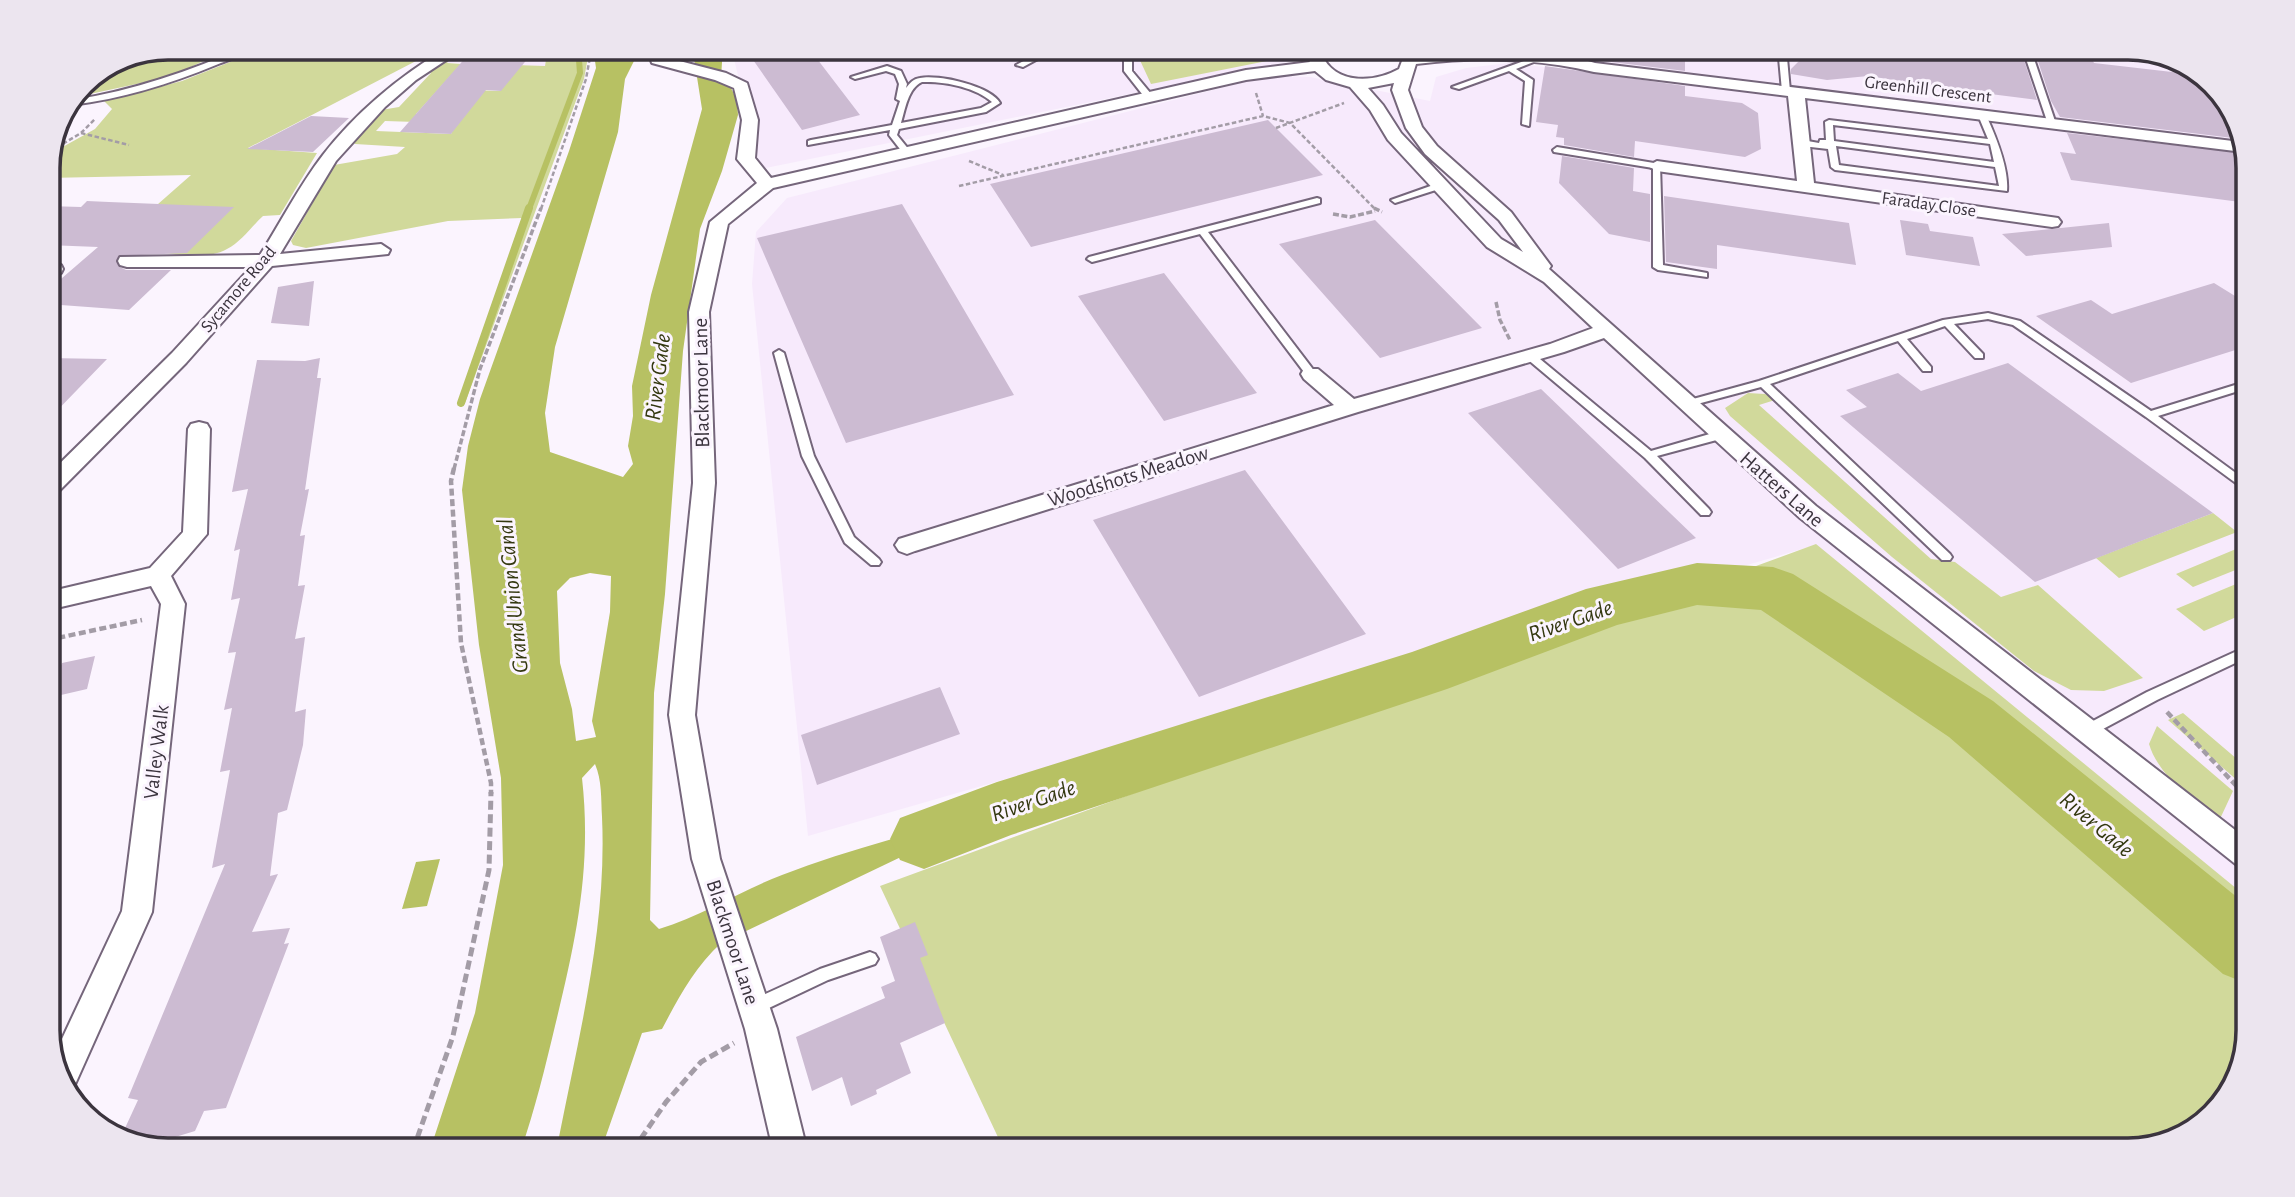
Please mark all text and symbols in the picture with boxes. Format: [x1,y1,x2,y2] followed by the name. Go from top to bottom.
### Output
[1863,73,1993,107] street label: Greenhill Crescent
[1881,189,1977,221] street label: Faraday Close
[198,243,280,336] street label: Sycamore Road
[690,318,713,448] street label: Blackmoor Lane
[642,332,675,422] water label: River Gade
[1045,442,1211,511] street label: Woodshots Meadow
[1736,448,1828,531] street label: Hatters Lane
[494,517,533,674] water label: Grand Union Canal
[1525,596,1616,647] water label: River Gade
[140,703,173,800] street label: Valley Walk
[988,776,1079,827] water label: River Gade
[2055,788,2137,862] water label: River Gade
[702,877,763,1007] street label: Blackmoor Lane

